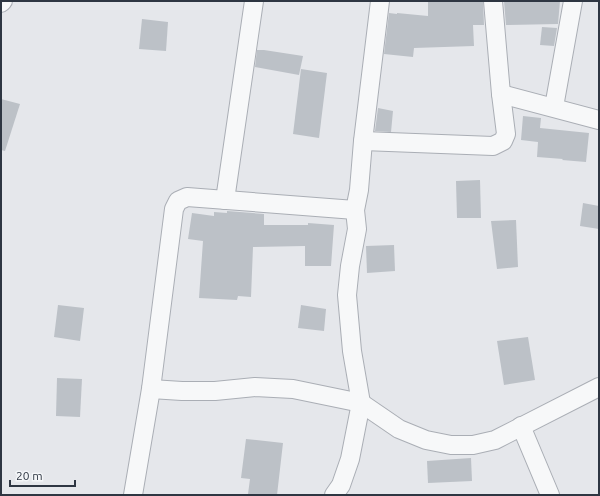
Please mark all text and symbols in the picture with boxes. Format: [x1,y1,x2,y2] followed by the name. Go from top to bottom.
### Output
[10,462,75,488] scale bar
[16,469,43,482] text: 20 m

